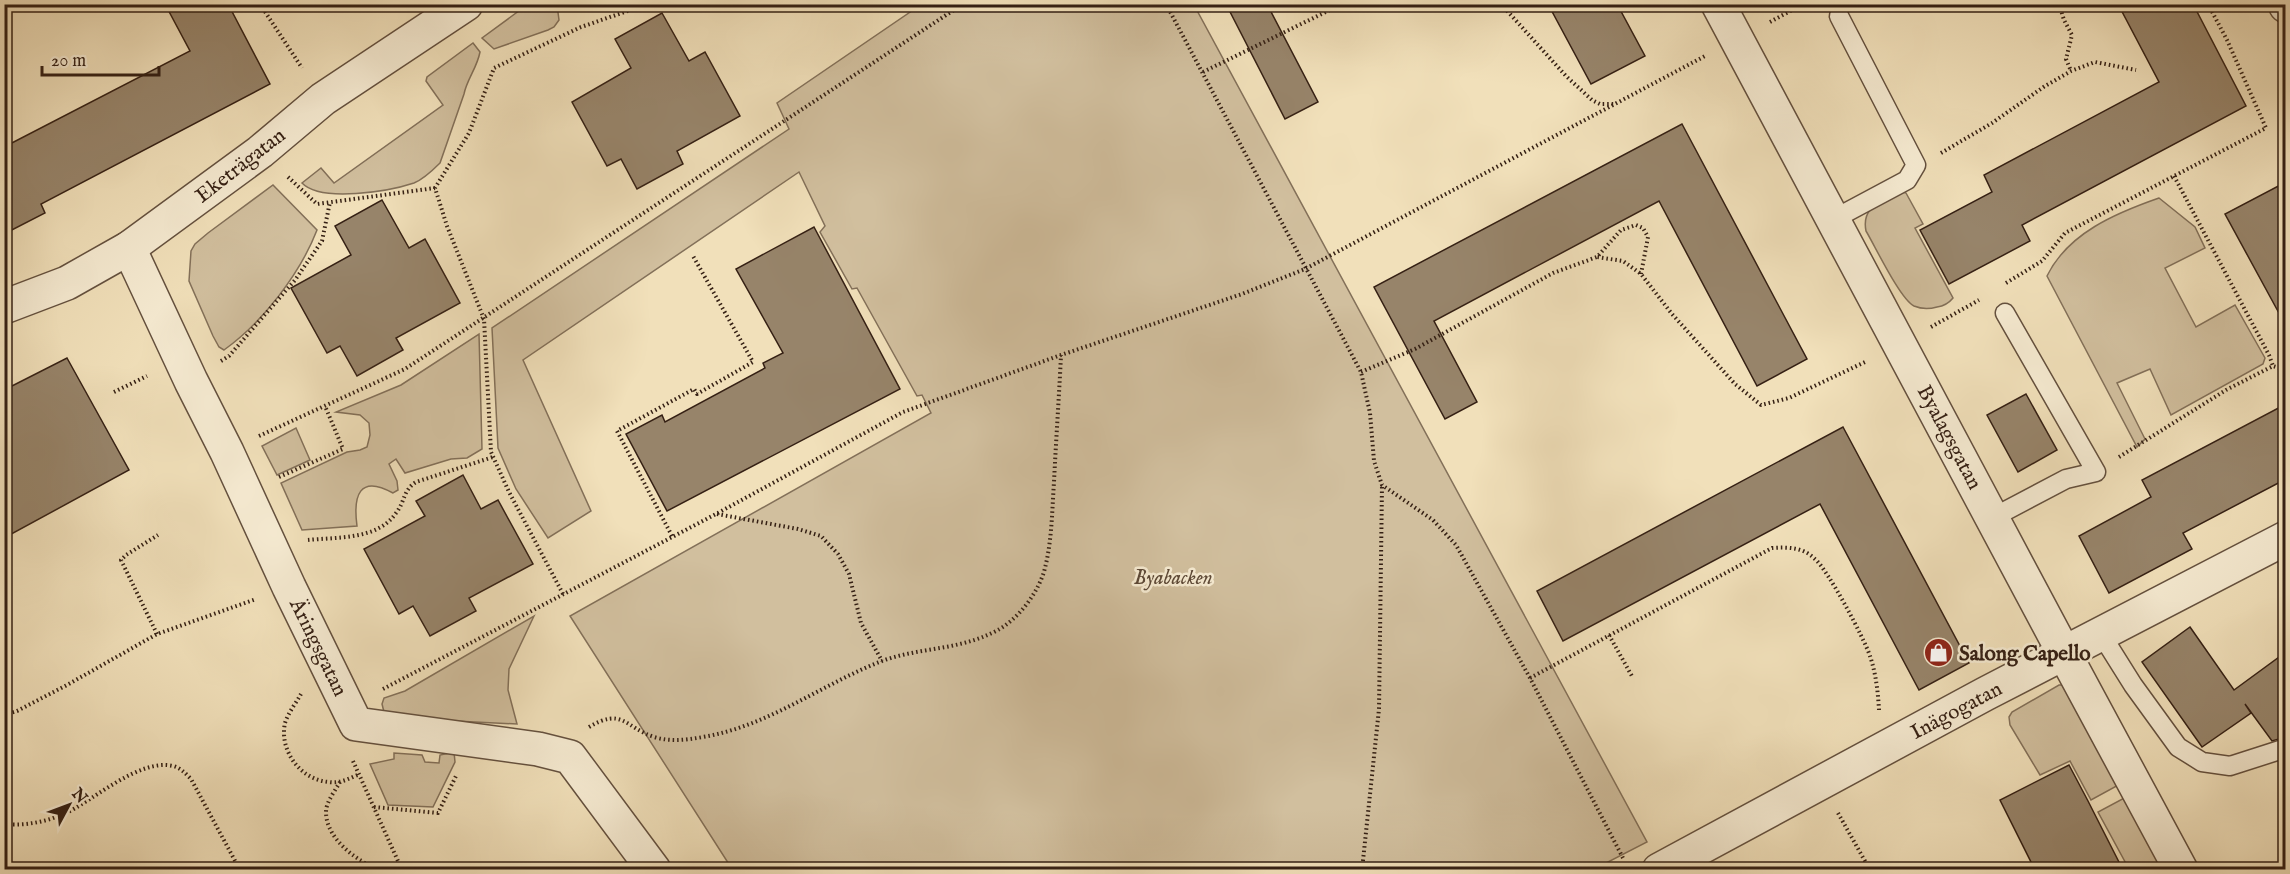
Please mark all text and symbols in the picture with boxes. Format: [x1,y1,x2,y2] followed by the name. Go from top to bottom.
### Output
[42,39,159,77] scale bar
[51,50,86,73] text: 20 m
[190,123,291,210] street label: Eketrägatan
[1910,381,1988,495] street label: Byalagsgatan
[1133,565,1213,592] park label: Byabacken
[282,593,354,701] street label: Äringsgatan
[1922,637,1954,669] shop icon: Salong Capello
[1959,641,2091,668] place label: Salong Capello
[1906,676,2007,747] street label: Inägogatan
[39,775,99,835] north arrow
[66,784,91,808] text: N

